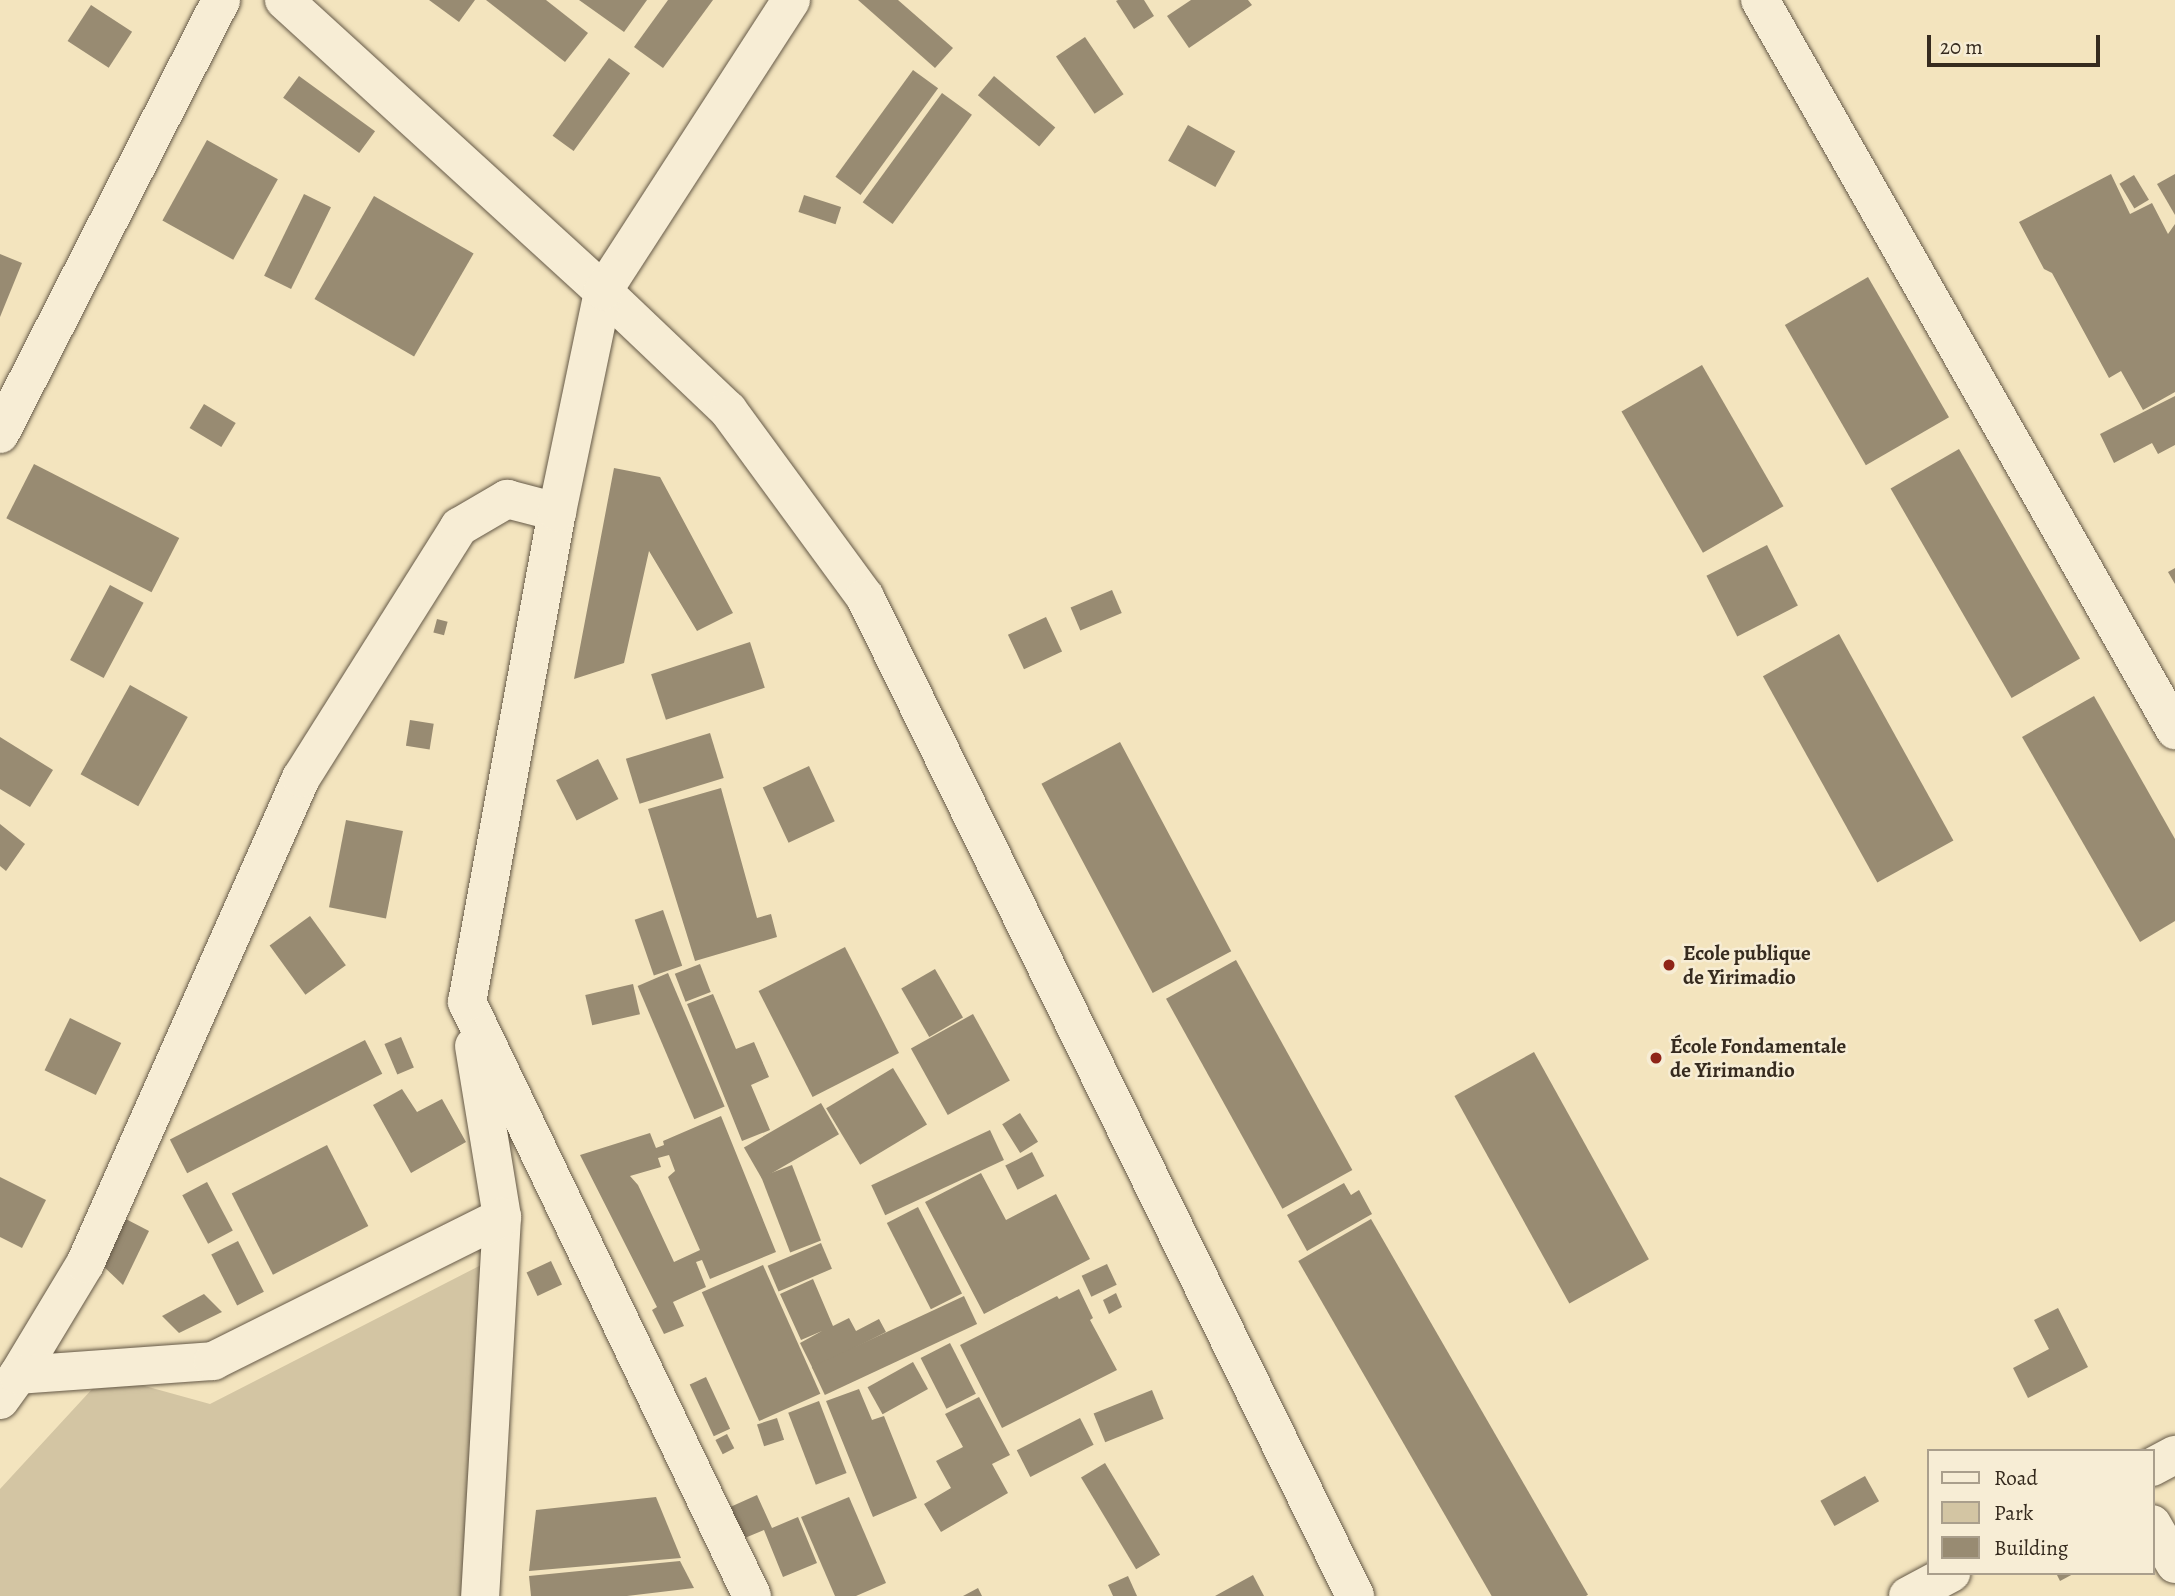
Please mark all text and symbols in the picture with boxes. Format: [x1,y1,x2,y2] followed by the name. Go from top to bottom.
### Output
[1930,21,2103,65] scale bar
[1940,33,1983,61] text: 20 m
[1683,940,1811,990] place label: Ecole publique de Yirimadio
[1661,957,1677,973] marker: Ecole publique de Yirimadio
[1670,1033,1846,1083] place label: École Fondamentale de Yirimandio
[1648,1050,1664,1066] marker: École Fondamentale de Yirimandio
[1926,1449,2154,1575] legend
[1994,1464,2038,1492] text: Road
[1994,1499,2033,1527] text: Park
[1994,1534,2068,1562] text: Building

